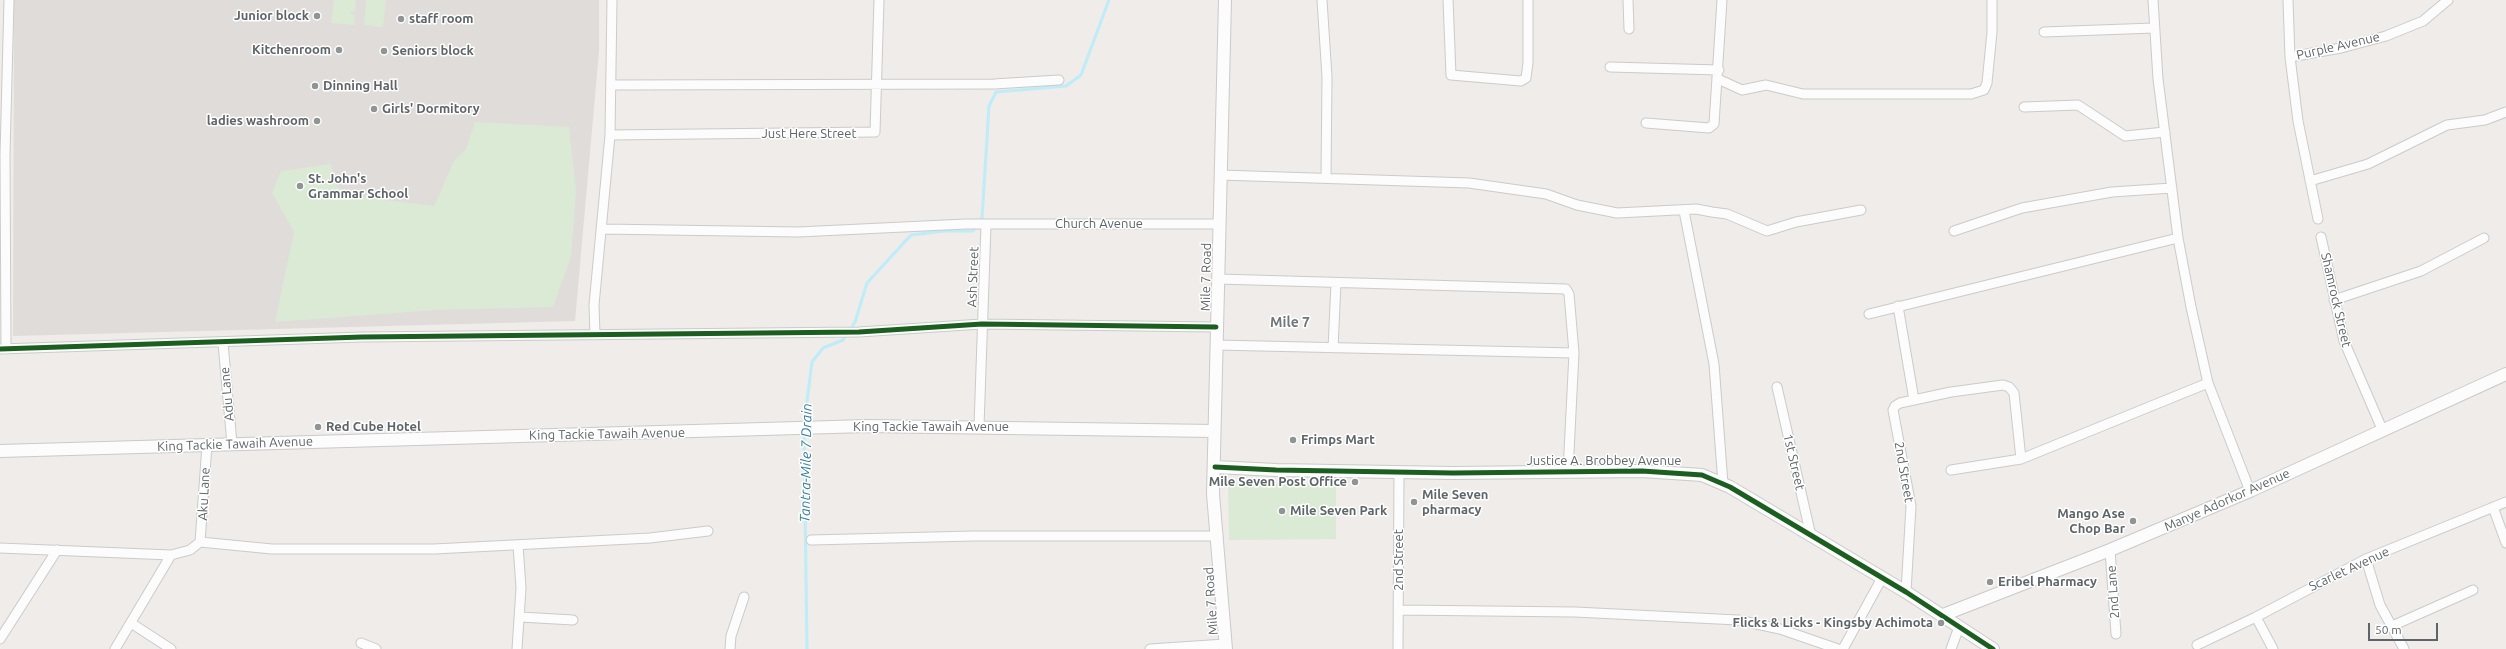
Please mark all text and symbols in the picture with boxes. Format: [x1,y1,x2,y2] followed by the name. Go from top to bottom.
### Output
[234,8,309,24] place label: Junior block
[312,11,322,21] marker: Junior block
[409,11,473,27] place label: staff room
[396,14,406,24] marker: staff room
[2295,29,2381,63] street label: Purple Avenue
[252,42,331,58] place label: Kitchenroom
[392,43,474,59] place label: Seniors block
[334,45,344,55] marker: Kitchenroom
[379,46,389,56] marker: Seniors block
[323,78,398,94] place label: Dinning Hall
[310,81,320,91] marker: Dinning Hall
[382,101,480,117] place label: Girls' Dormitory
[369,104,379,114] marker: Girls' Dormitory
[207,113,309,129] place label: ladies washroom
[312,116,322,126] marker: ladies washroom
[761,126,857,142] street label: Just Here Street
[308,171,408,202] place label: St. John's Grammar School
[295,181,305,191] marker: St. John's Grammar School
[1055,216,1143,232] street label: Church Avenue
[1198,243,1214,311] street label: Mile 7 Road
[964,246,982,308] street label: Ash Street
[2318,251,2354,349] street label: Shamrock Street
[1270,314,1310,330] district label: Mile 7
[217,366,237,422] street label: Adu Lane
[797,403,815,523] water label: Tantra-Mile 7 Drain
[326,419,421,435] place label: Red Cube Hotel
[853,419,1009,435] street label: King Tackie Tawaih Avenue
[313,422,323,432] marker: Red Cube Hotel
[529,425,685,443] street label: King Tackie Tawaih Avenue
[1301,432,1375,448] place label: Frimps Mart
[1780,432,1808,492] street label: 1st Street
[157,433,313,455] street label: King Tackie Tawaih Avenue
[1288,435,1298,445] marker: Frimps Mart
[1891,440,1917,504] street label: 2nd Street
[1526,453,1682,469] street label: Justice A. Brobbey Avenue
[2162,465,2292,535] street label: Manye Adorkor Avenue
[195,467,213,521] street label: Aku Lane
[1209,474,1347,490] place label: Mile Seven Post Office
[1350,477,1360,487] marker: Mile Seven Post Office
[1422,487,1488,518] place label: Mile Seven pharmacy
[1409,497,1419,507] marker: Mile Seven pharmacy
[1290,503,1387,519] place label: Mile Seven Park
[1277,506,1287,516] marker: Mile Seven Park
[2057,506,2125,537] place label: Mango Ase Chop Bar
[2128,516,2138,526] marker: Mango Ase Chop Bar
[1391,529,1407,591] street label: 2nd Street
[2306,544,2392,594] street label: Scarlet Avenue
[2103,565,2123,619] street label: 2nd Lane
[1201,566,1221,636] street label: Mile 7 Road
[1998,574,2097,590] place label: Eribel Pharmacy
[1985,577,1995,587] marker: Eribel Pharmacy
[1733,615,1933,631] place label: Flicks & Licks - Kingsby Achimota
[2370,615,2440,641] scale bar
[1936,618,1946,628] marker: Flicks & Licks - Kingsby Achimota
[2375,623,2402,636] text: 50 m

